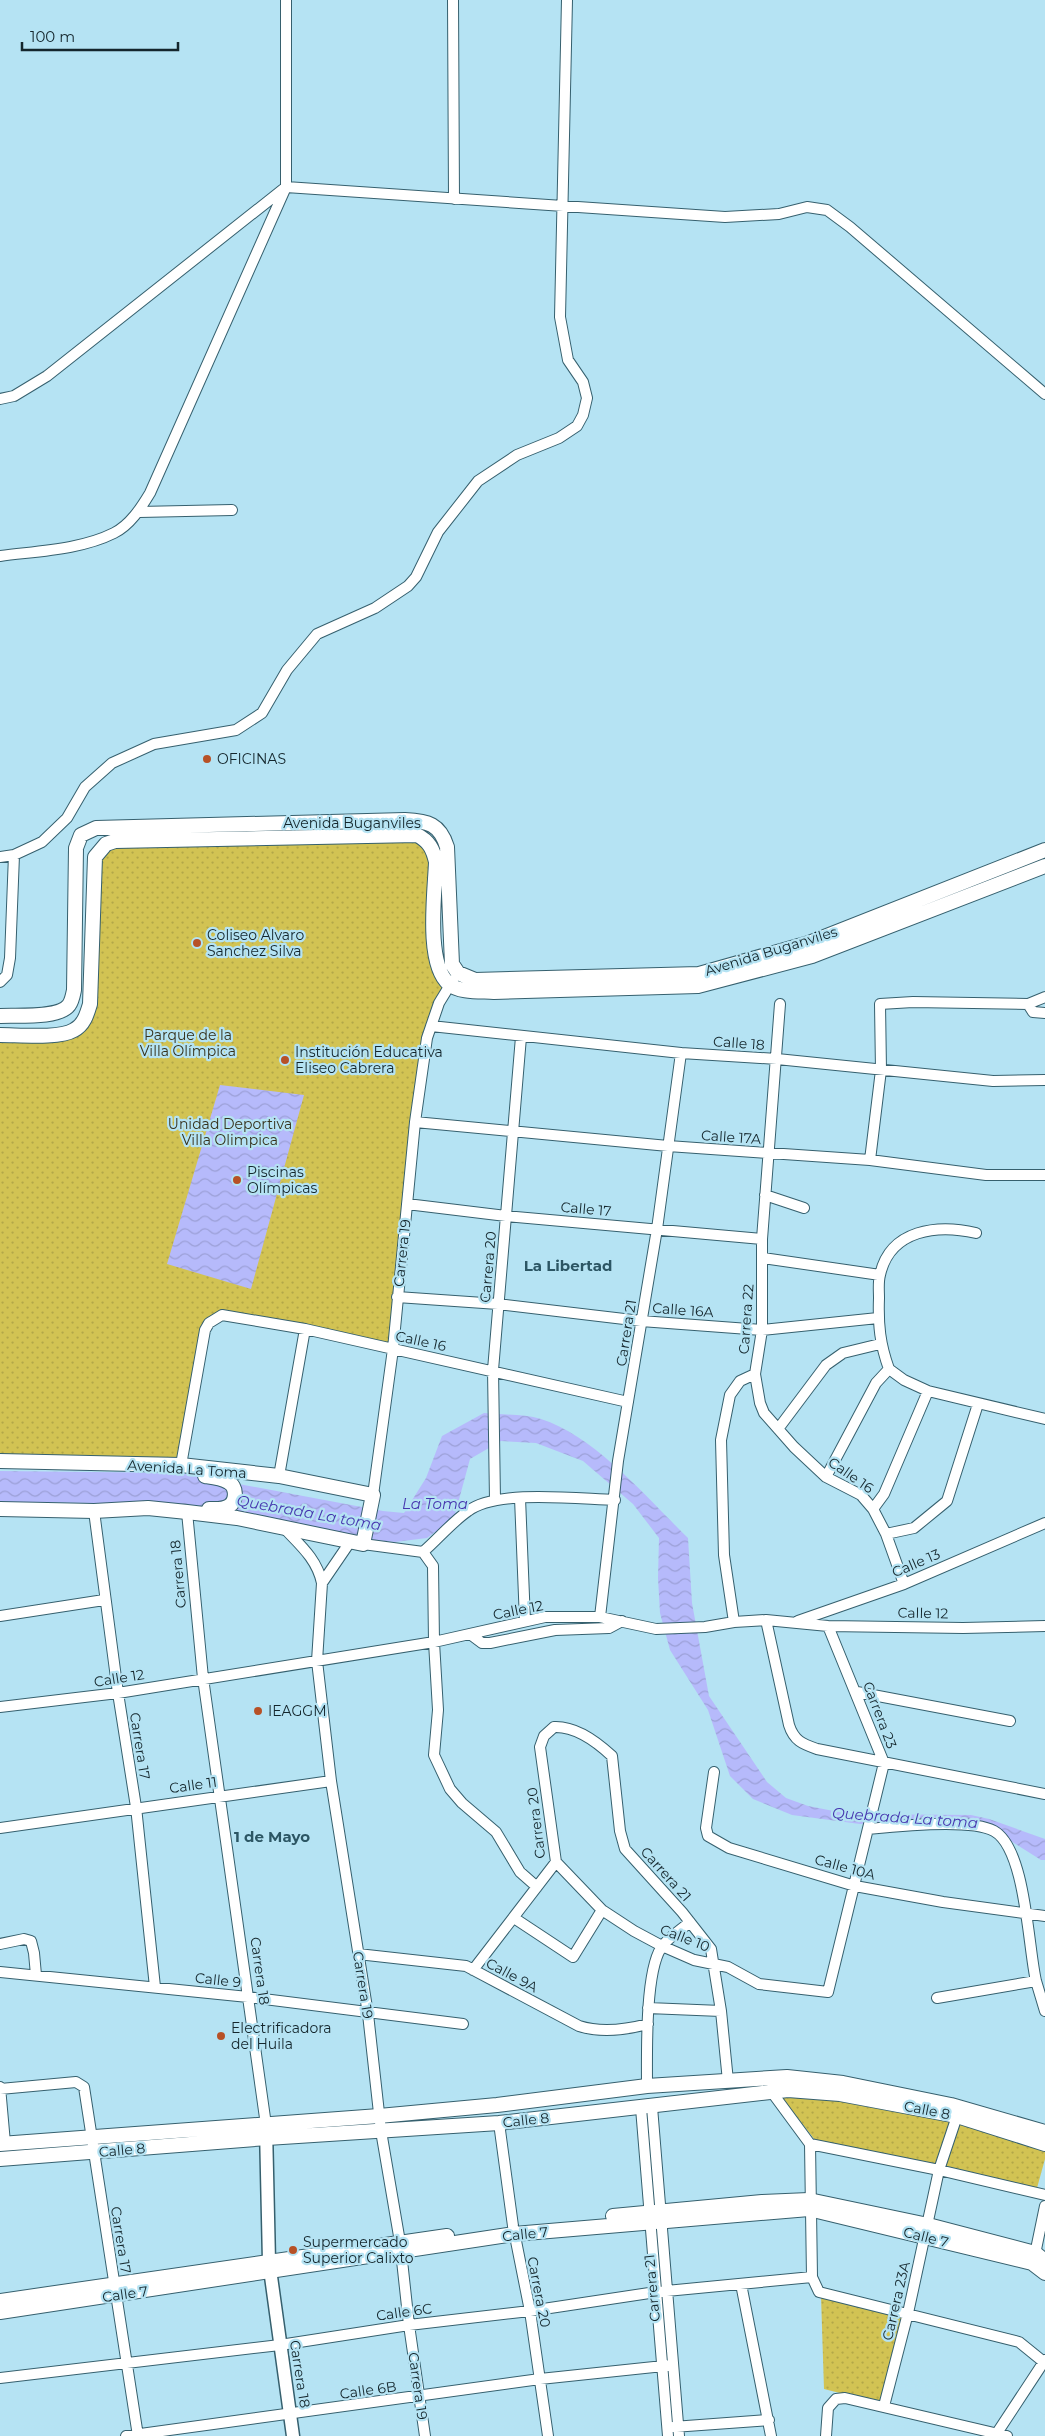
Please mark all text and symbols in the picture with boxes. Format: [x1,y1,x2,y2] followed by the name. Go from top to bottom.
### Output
[22,20,179,52] scale bar
[30,27,75,46] text: 100 m
[217,750,286,768] place label: OFICINAS
[201,753,213,765] marker: OFICINAS
[283,814,421,832] street label: Avenida Buganviles
[703,922,840,980] street label: Avenida Buganviles
[207,926,304,960] place label: Coliseo Alvaro Sanchez Silva
[191,937,203,949] marker: Coliseo Alvaro Sanchez Silva
[140,1026,236,1060] park label: Parque de la Villa Olímpica
[713,1032,765,1054] street label: Calle 18
[295,1043,443,1077] place label: Institución Educativa Eliseo Cabrera
[279,1054,291,1066] marker: Institución Educativa Eliseo Cabrera
[168,1115,292,1149] park label: Unidad Deportiva Villa Olimpica
[700,1126,763,1148] street label: Calle 17A
[247,1163,318,1197] place label: Piscinas Olímpicas
[231,1174,243,1186] marker: Piscinas Olímpicas
[560,1198,612,1220] street label: Calle 17
[389,1218,415,1288] street label: Carrera 19
[476,1231,500,1303] street label: Carrera 20
[524,1256,612,1275] district label: La Libertad
[735,1283,757,1355] street label: Carrera 22
[612,1298,640,1368] street label: Carrera 21
[652,1299,715,1321] street label: Calle 16A
[394,1327,448,1355] street label: Calle 16
[825,1453,878,1497] street label: Calle 16
[127,1456,247,1482] street label: Avenida La Toma
[235,1490,383,1535] water label: Quebrada La toma
[402,1494,468,1513] water label: La Toma
[166,1539,190,1609] street label: Carrera 18
[889,1545,943,1581] street label: Calle 13
[491,1596,545,1624] street label: Calle 12
[897,1604,949,1622] street label: Calle 12
[93,1665,146,1691] street label: Calle 12
[859,1679,901,1751] street label: Carrera 23
[268,1702,327,1720] place label: IEAGGM
[252,1705,264,1717] marker: IEAGGM
[126,1711,154,1781] street label: Carrera 17
[168,1773,218,1797] street label: Calle 11
[523,1786,549,1860] street label: Carrera 20
[831,1803,979,1832] water label: Quebrada La toma
[234,1827,310,1846] district label: 1 de Mayo
[637,1843,695,1905] street label: Carrera 21
[813,1850,878,1884] street label: Calle 10A
[657,1920,713,1956] street label: Calle 10
[246,1936,274,2006] street label: Carrera 18
[349,1950,377,2020] street label: Carrera 19
[483,1954,542,1997] street label: Calle 9A
[194,1969,242,1991] street label: Calle 9
[231,2019,332,2053] place label: Electrificadora del Huila
[215,2030,227,2042] marker: Electrificadora del Huila
[902,2097,952,2123] street label: Calle 8
[502,2109,550,2131] street label: Calle 8
[98,2139,146,2161] street label: Calle 8
[107,2205,135,2275] street label: Carrera 17
[501,2223,549,2245] street label: Calle 7
[902,2223,950,2251] street label: Calle 7
[303,2233,414,2267] place label: Supermercado Superior Calixto
[287,2244,299,2256] marker: Supermercado Superior Calixto
[640,2254,664,2322] street label: Carrera 21
[523,2255,555,2329] street label: Carrera 20
[878,2259,914,2342] street label: Carrera 23A
[101,2282,149,2306] street label: Calle 7
[375,2299,433,2325] street label: Calle 6C
[286,2339,314,2409] street label: Carrera 18
[404,2351,432,2421] street label: Carrera 19
[339,2377,397,2403] street label: Calle 6B

